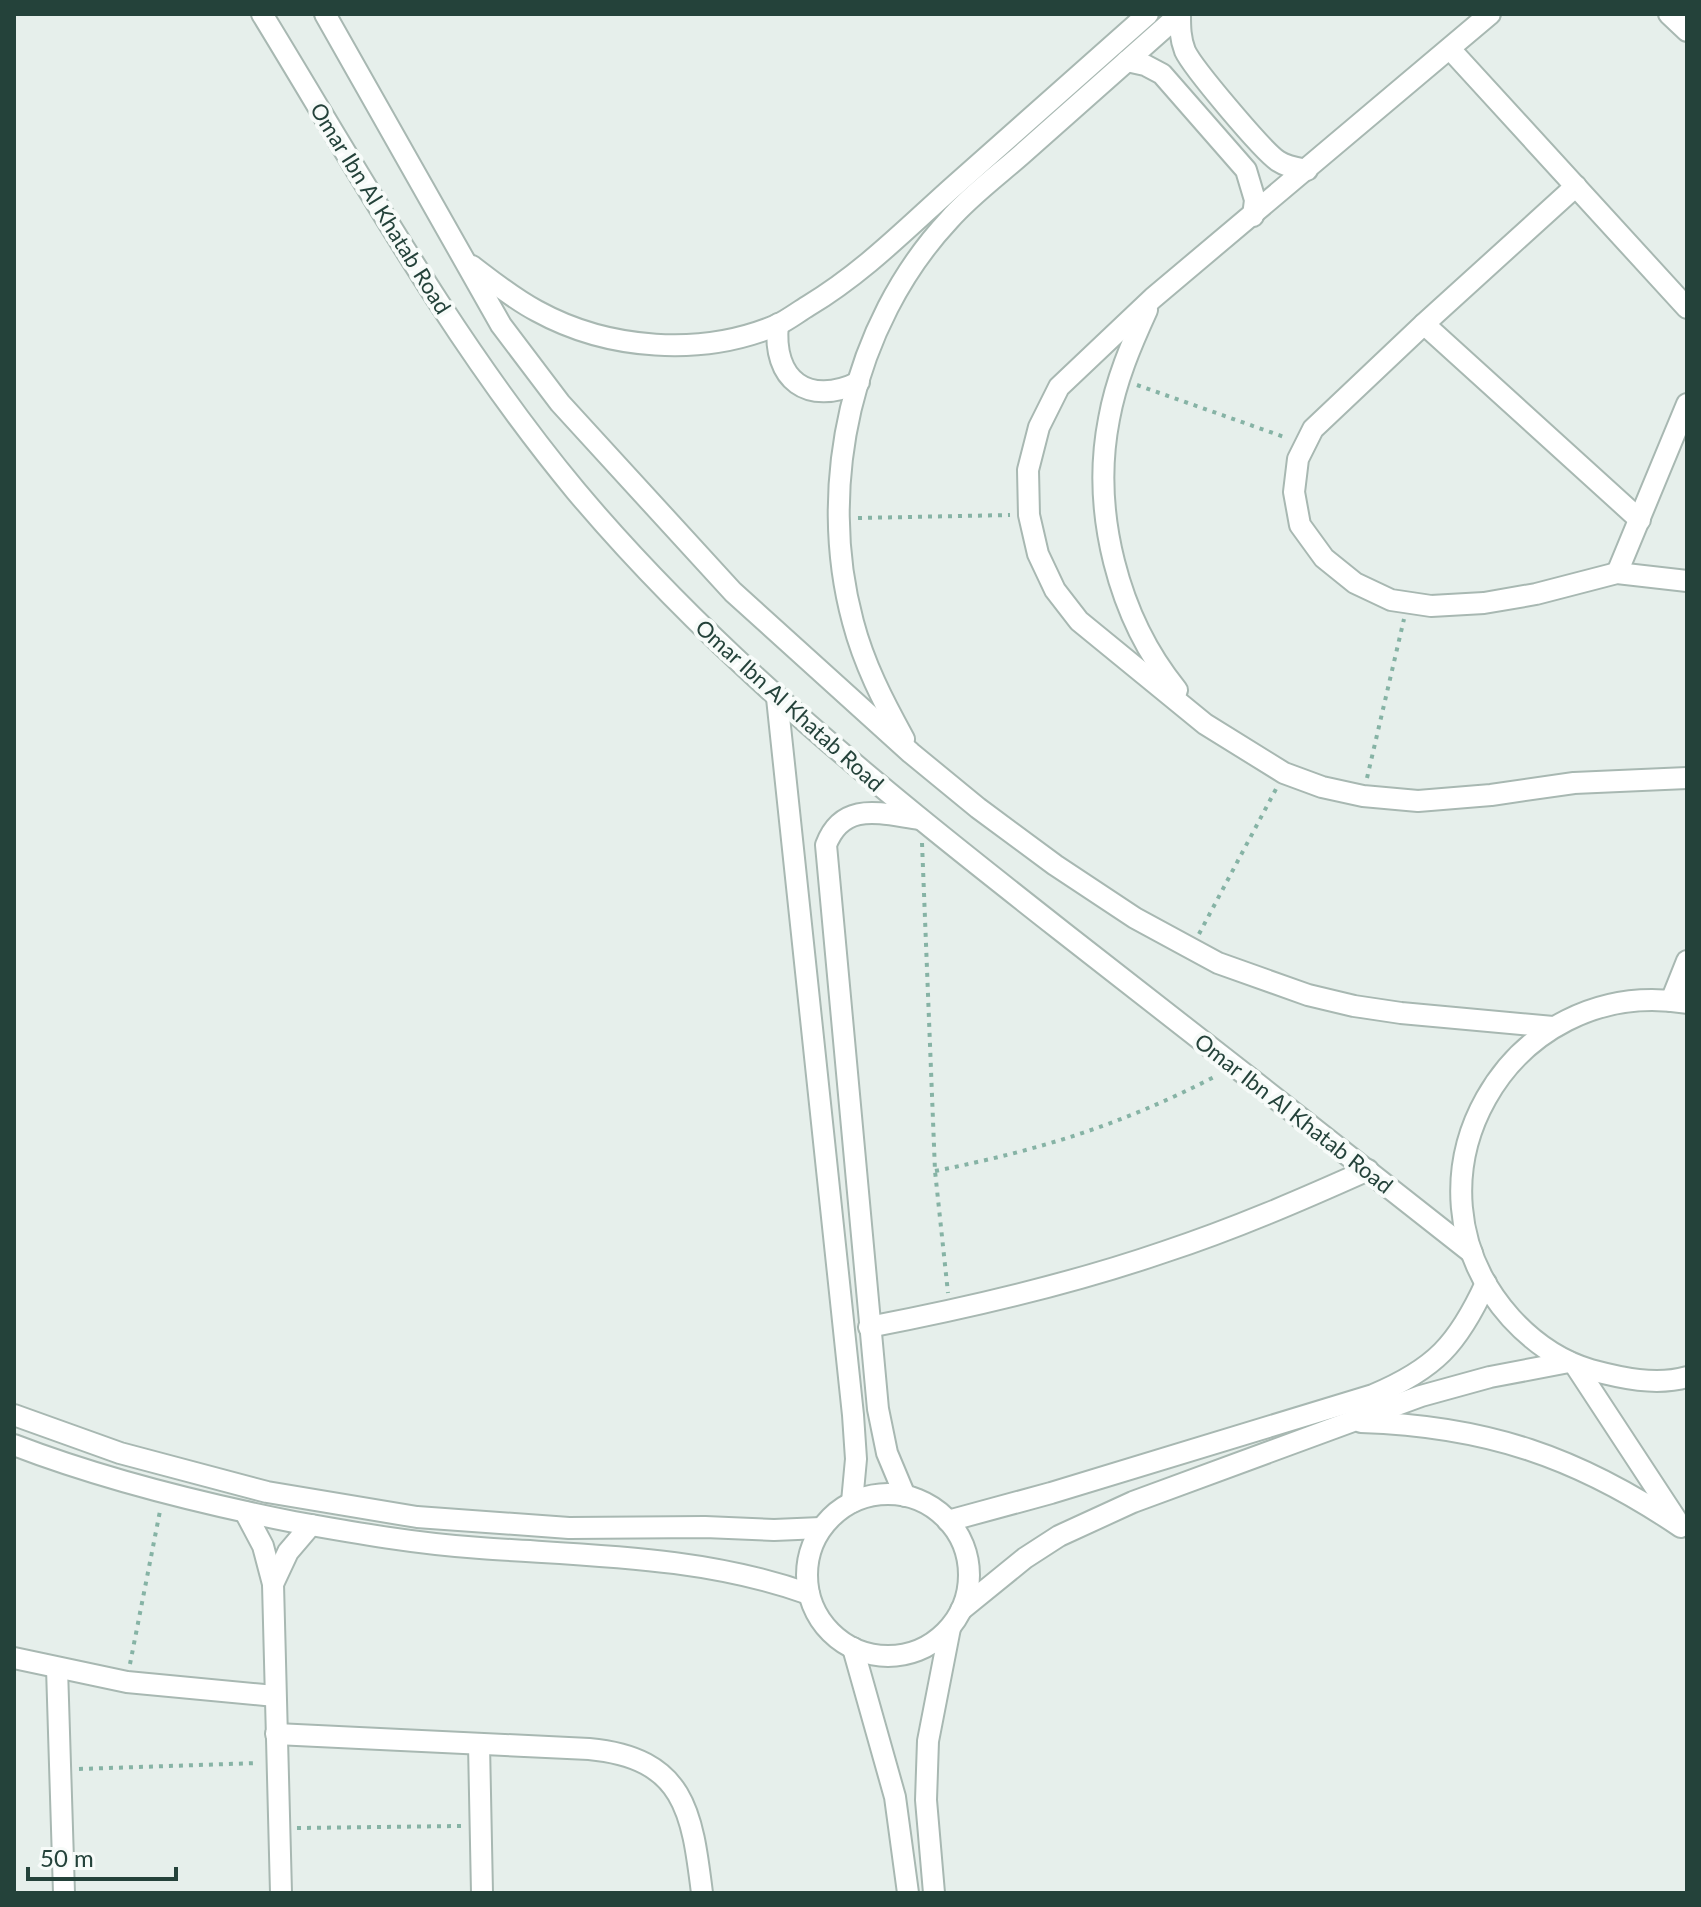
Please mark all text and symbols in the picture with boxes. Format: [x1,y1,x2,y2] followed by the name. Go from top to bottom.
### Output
[305,97,457,319] street label: Omar Ibn Al Khatab Road
[690,613,890,797] street label: Omar Ibn Al Khatab Road
[1190,1027,1398,1199] street label: Omar Ibn Al Khatab Road
[28,1831,176,1881] scale bar
[40,1843,94,1872] text: 50 m

